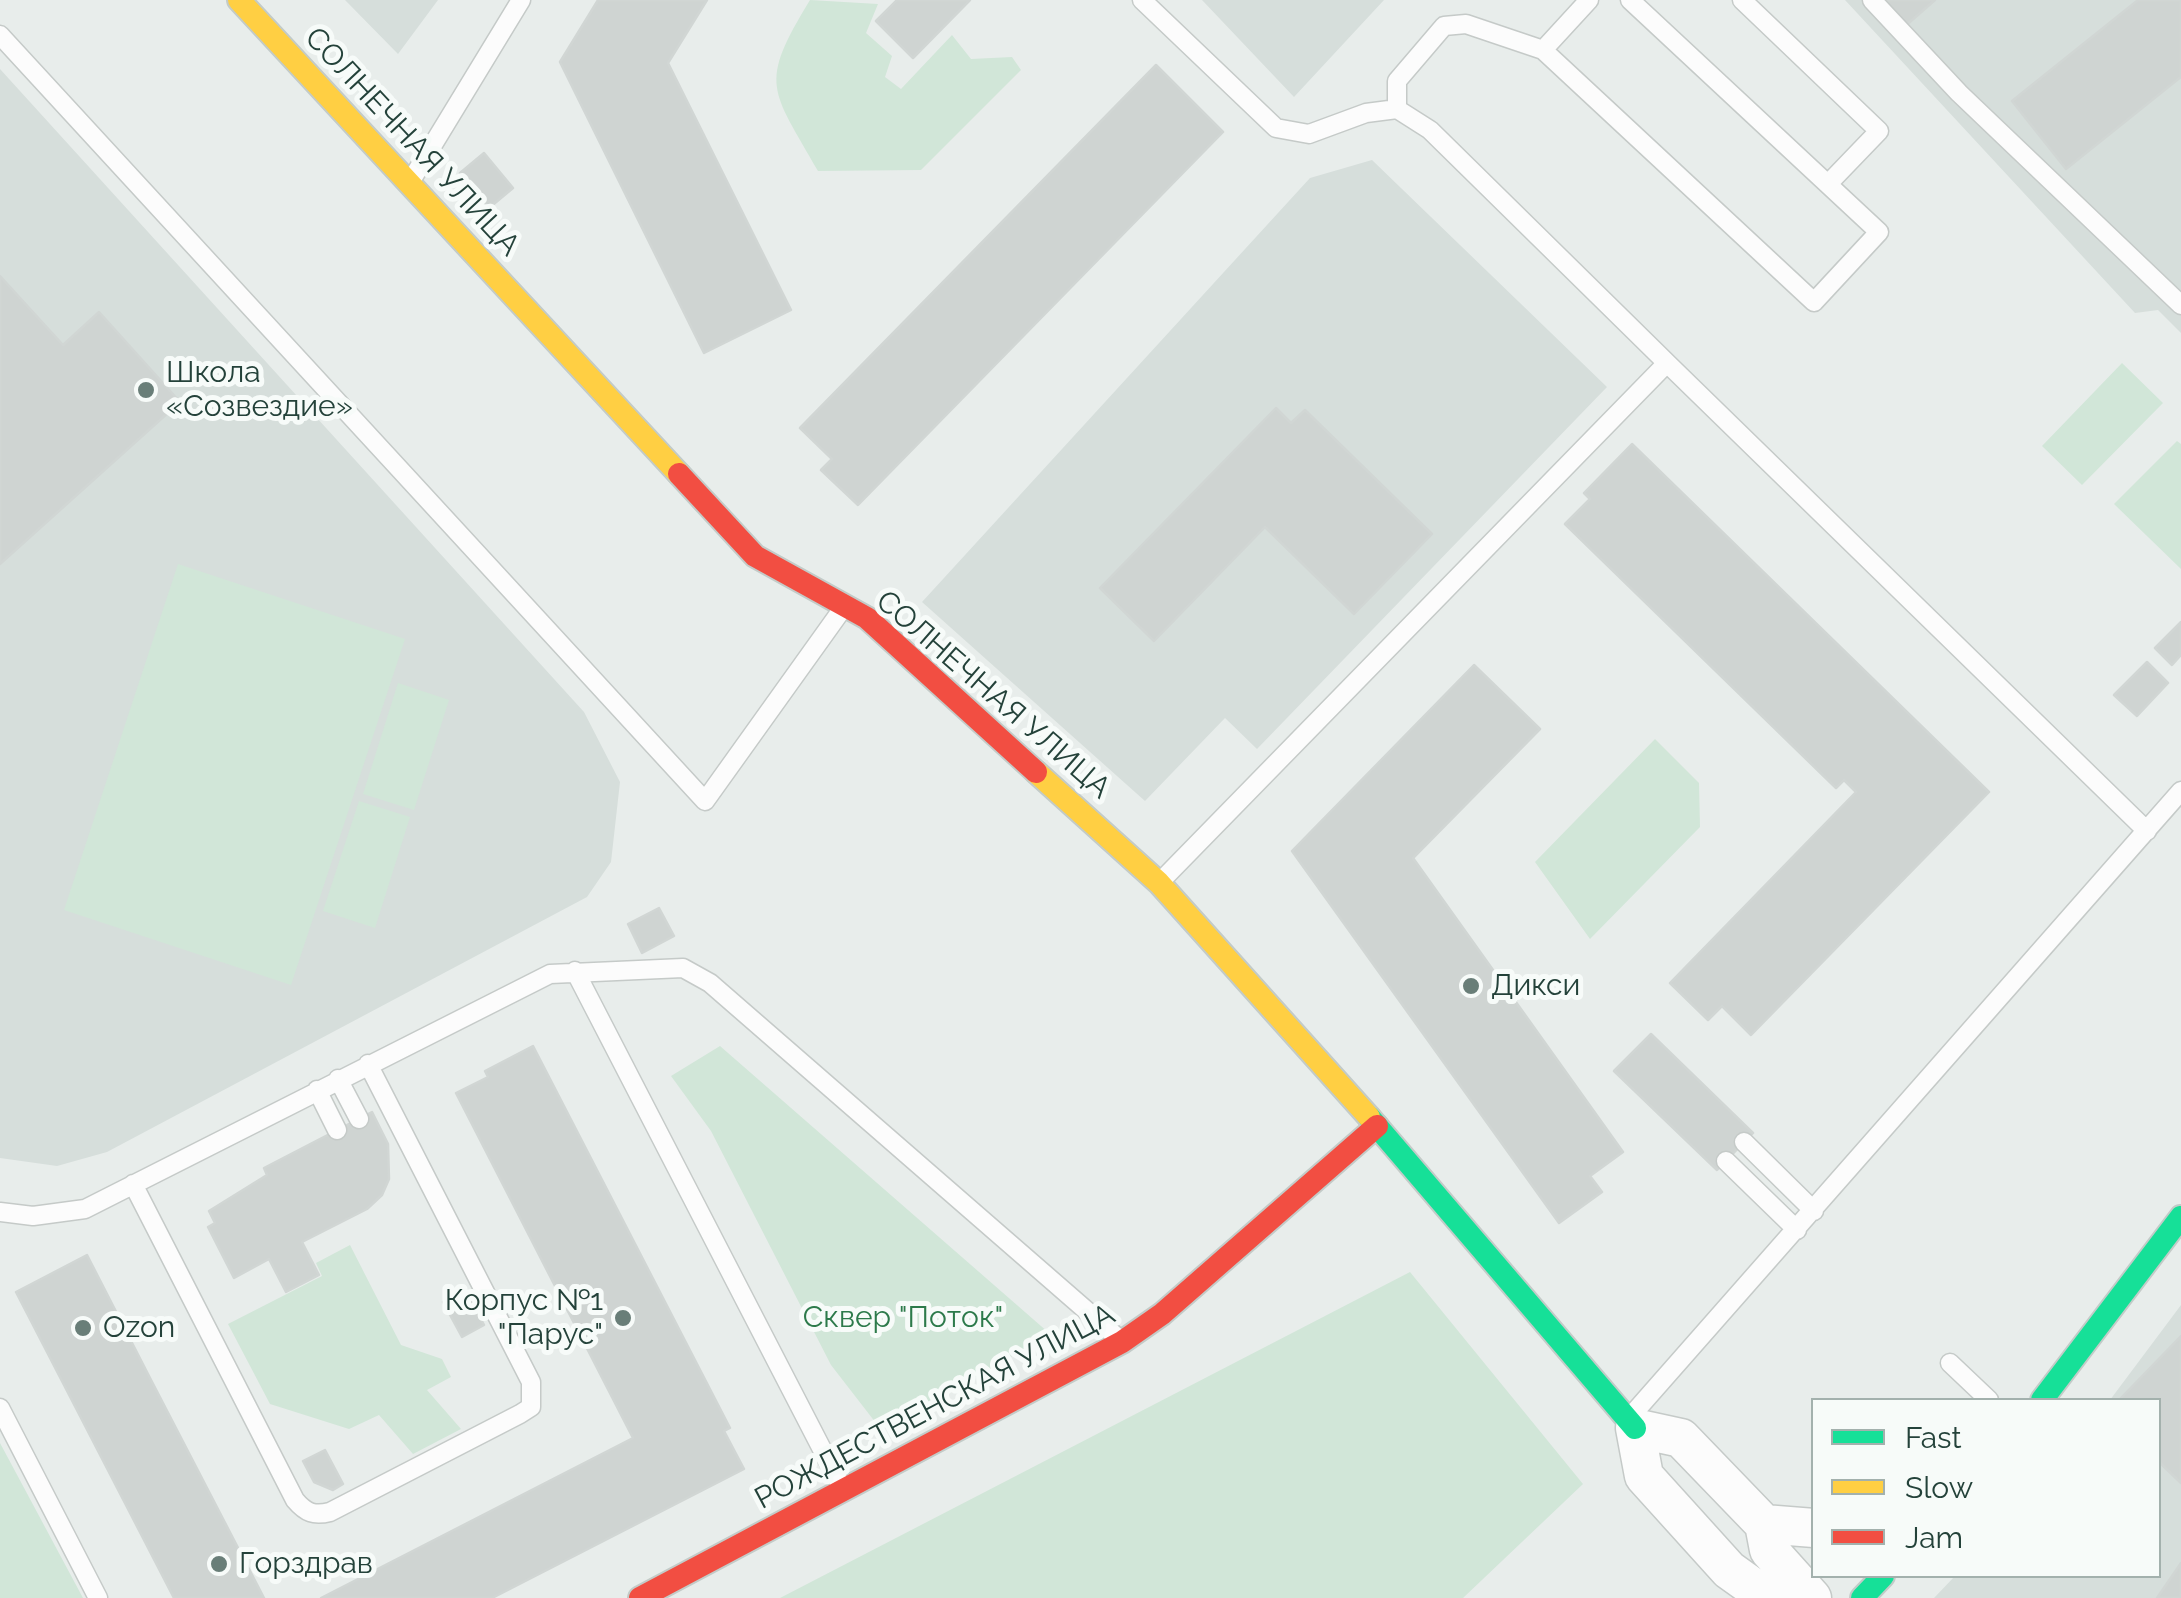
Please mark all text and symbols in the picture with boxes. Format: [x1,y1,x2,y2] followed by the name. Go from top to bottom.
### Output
[297,20,527,264] street label: СОЛНЕЧНАЯ УЛИЦА
[166,355,353,426] place label: Школа «Созвездие»
[135,379,157,401] marker: Школа «Созвездие»
[868,583,1118,807] street label: СОЛНЕЧНАЯ УЛИЦА
[1491,968,1580,1004] place label: Дикси
[1460,975,1482,997] marker: Дикси
[445,1283,603,1354] place label: Корпус №1 "Парус"
[749,1297,1121,1517] street label: РОЖДЕСТВЕНСКАЯ УЛИЦА
[803,1300,1003,1336] park label: Сквер "Поток"
[612,1307,634,1329] marker: Корпус №1 "Парус"
[103,1310,175,1346] place label: Ozon
[72,1317,94,1339] marker: Ozon
[1811,1398,2161,1578] legend
[1905,1420,1962,1455] text: Fast
[1905,1470,1973,1505] text: Slow
[1905,1520,1963,1555] text: Jam
[239,1546,373,1582] place label: Горздрав
[208,1553,230,1575] marker: Горздрав

